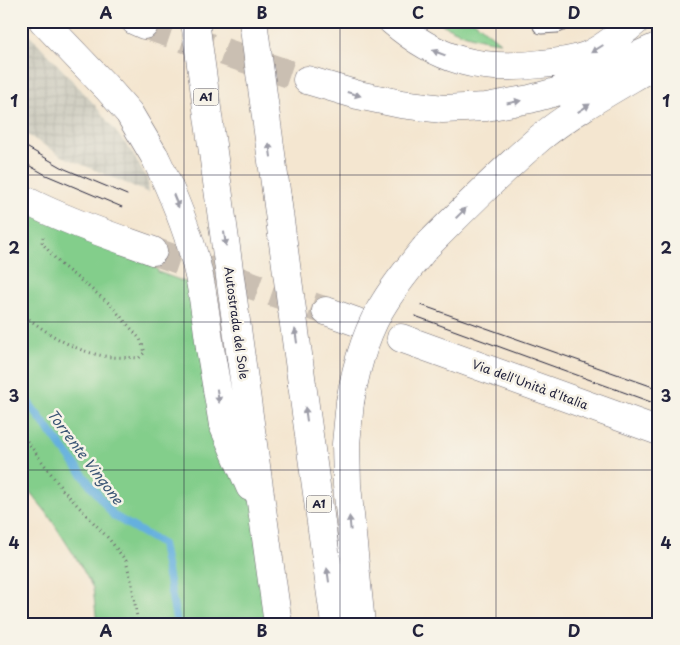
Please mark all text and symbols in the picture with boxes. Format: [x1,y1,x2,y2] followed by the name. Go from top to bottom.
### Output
[100,0,113,24] text: A
[257,0,268,24] text: B
[412,0,424,24] text: C
[568,0,580,24] text: D
[590,45,603,54] one-way arrow
[432,48,446,56] one-way arrow
[10,88,18,112] text: 1
[194,88,218,105] road number: A1
[662,88,670,112] text: 1
[346,90,361,98] one-way arrow
[507,98,523,106] one-way arrow
[577,103,591,112] one-way arrow
[266,142,274,158] one-way arrow
[173,194,180,209] one-way arrow
[454,207,466,219] one-way arrow
[221,232,229,248] one-way arrow
[8,235,20,259] text: 2
[660,235,672,259] text: 2
[220,265,254,381] street label: Autostrada del Sole
[291,327,299,343] one-way arrow
[470,355,592,414] street label: Via dell'Unità d'Italia
[9,383,19,407] text: 3
[661,383,671,407] text: 3
[215,389,223,405] one-way arrow
[43,405,129,510] water label: Torrente Vingone
[302,406,310,422] one-way arrow
[306,496,332,512] road number: A1
[346,515,354,531] one-way arrow
[9,530,20,554] text: 4
[661,530,672,554] text: 4
[324,567,332,583] one-way arrow
[100,618,113,642] text: A
[257,618,268,642] text: B
[412,618,424,642] text: C
[568,618,580,642] text: D

